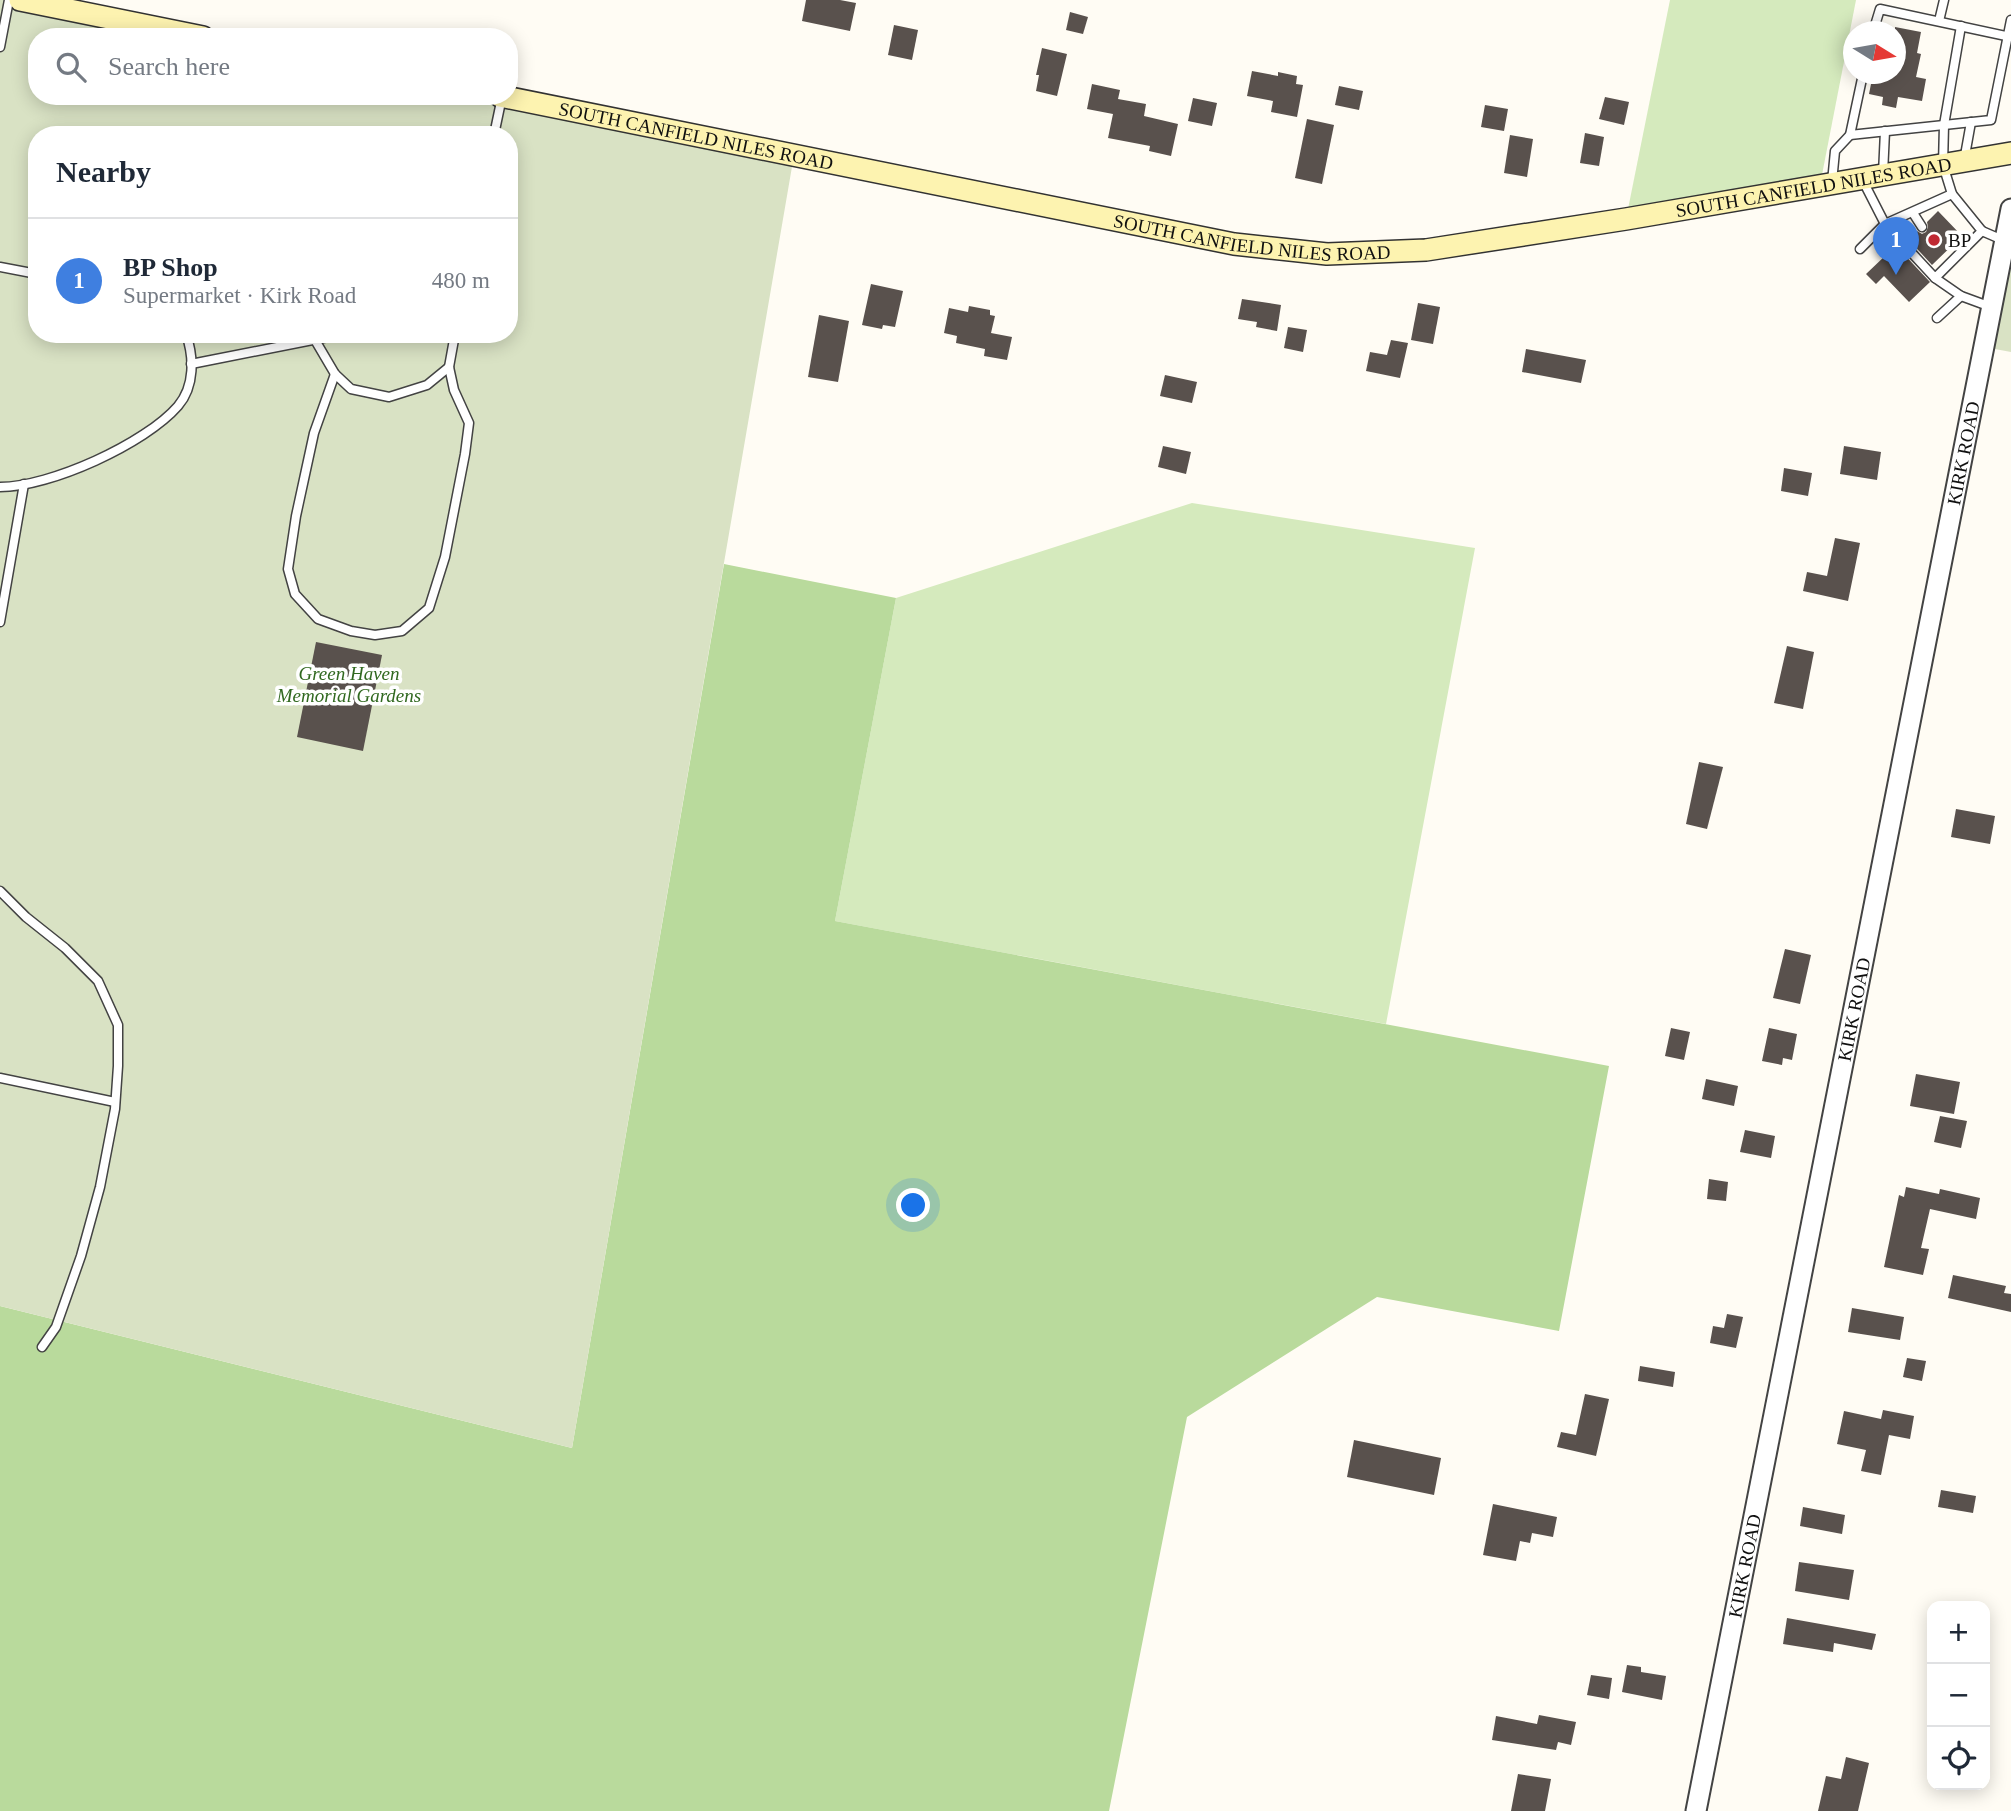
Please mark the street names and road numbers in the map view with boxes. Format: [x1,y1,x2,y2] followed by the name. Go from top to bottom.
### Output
[557,98,835,174] street label: SOUTH CANFIELD NILES ROAD
[1674,153,1953,221] street label: SOUTH CANFIELD NILES ROAD
[1112,210,1391,265] street label: SOUTH CANFIELD NILES ROAD
[1943,399,1984,507] street label: KIRK ROAD
[1834,956,1875,1063] street label: KIRK ROAD
[1724,1512,1765,1619] street label: KIRK ROAD

